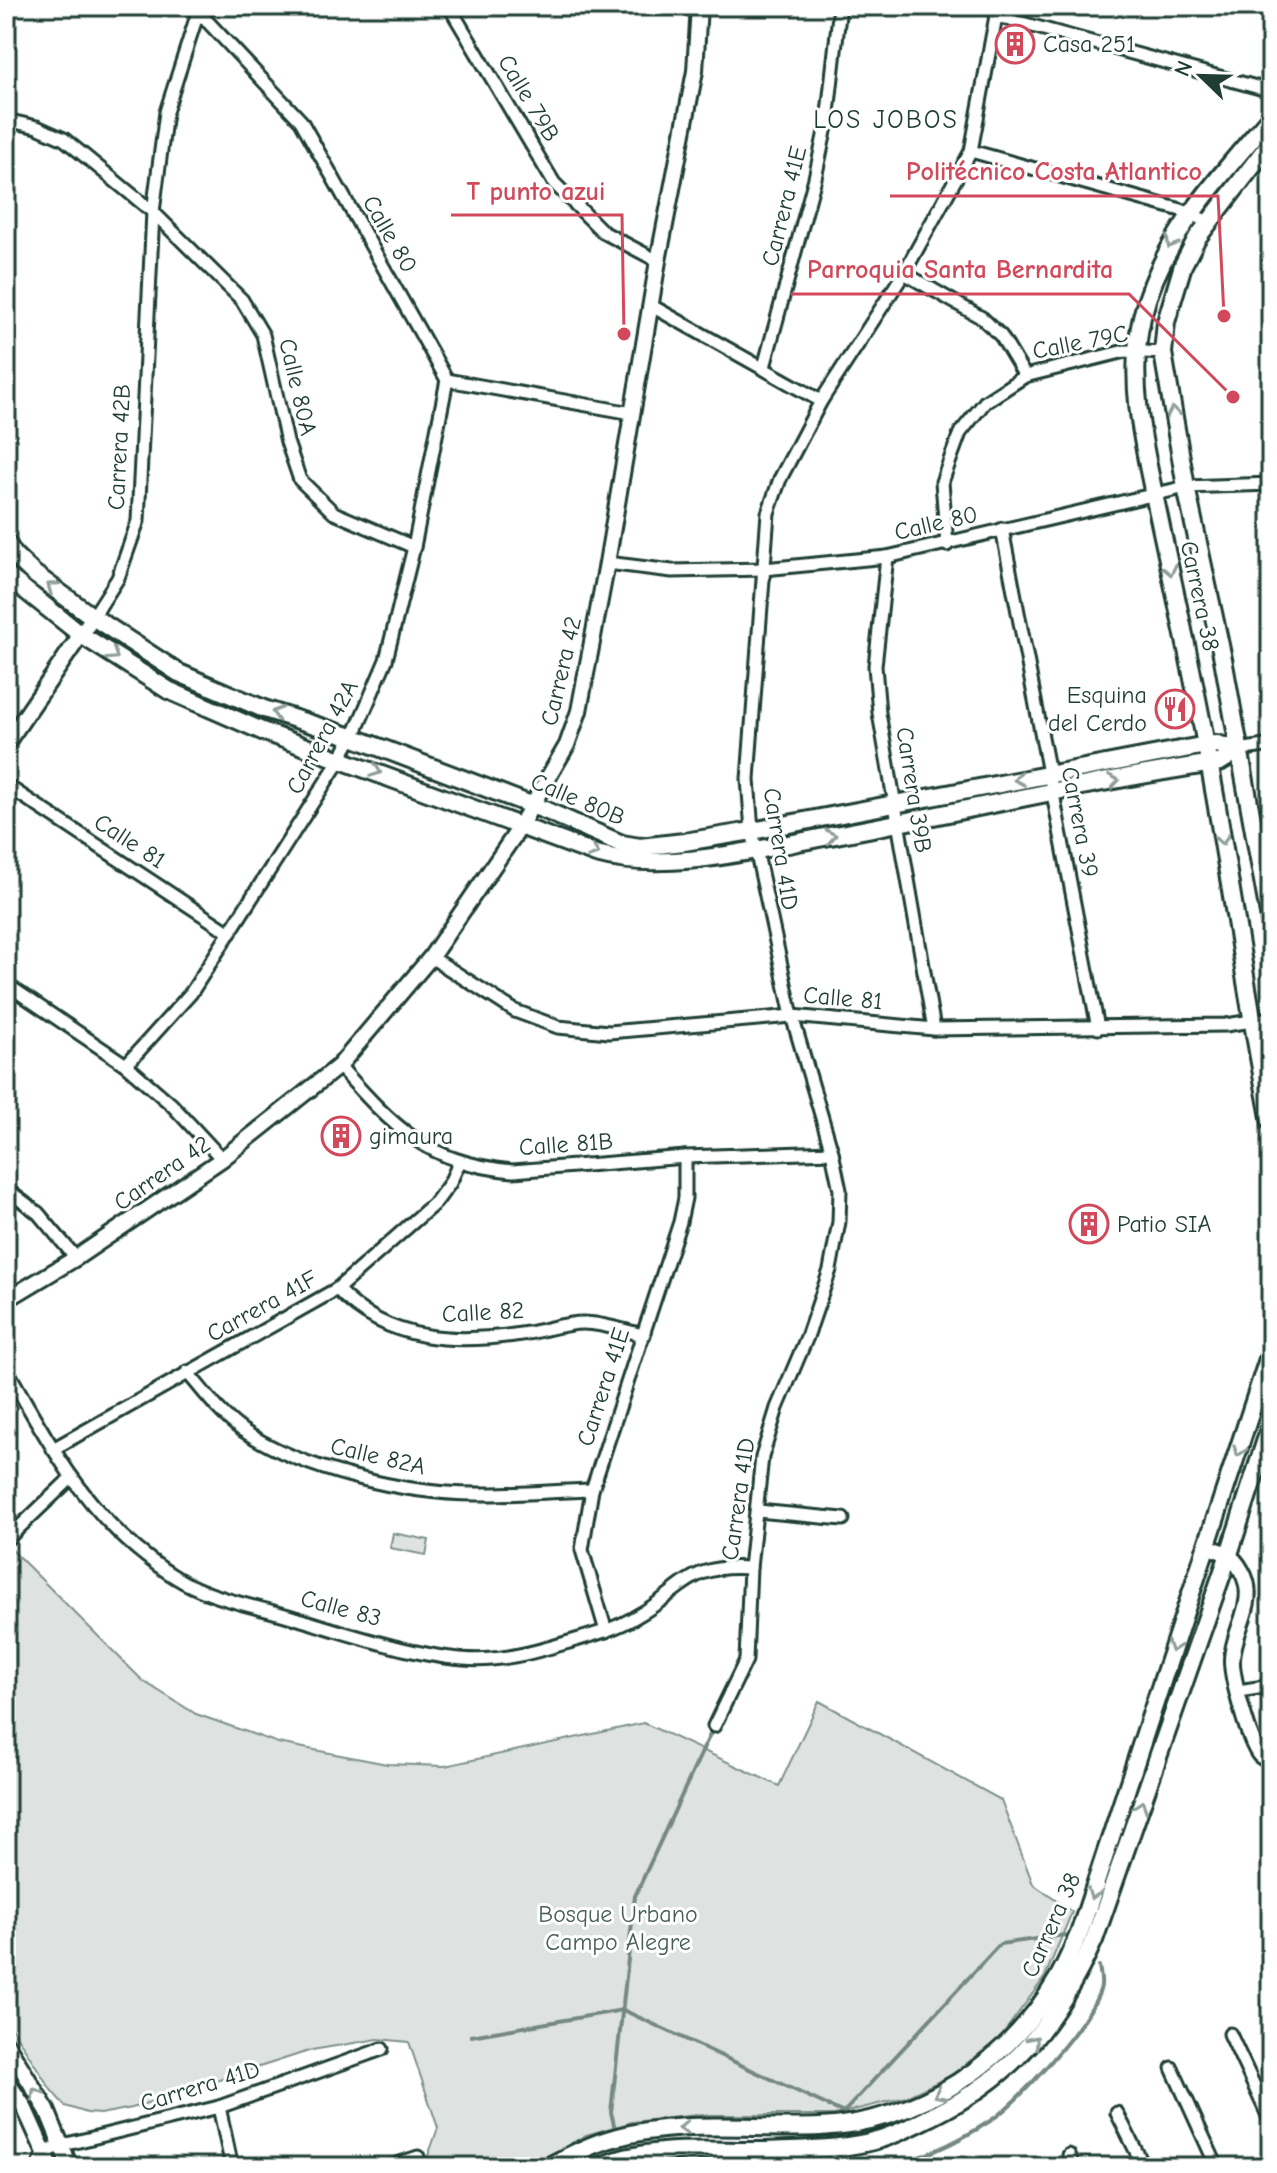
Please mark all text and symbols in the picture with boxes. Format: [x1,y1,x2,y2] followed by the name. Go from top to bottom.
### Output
[994,23,1036,65] building icon: Casa 251
[1043,30,1136,58] place label: Casa 251
[1161,36,1241,116] north arrow
[492,49,566,147] street label: Calle 79B
[1169,57,1198,80] text: N
[813,105,959,135] district label: LOS JOBOS
[756,143,812,269] street label: Carrera 41E
[890,146,1218,196] callout: Politécnico Costa Atlantico
[906,157,1202,187] text: Politécnico Costa Atlantico
[451,165,622,215] callout: T punto azui
[467,177,605,207] text: T punto azui
[357,190,423,278] street label: Calle 80
[1166,235,1181,249] one-way arrow
[791,244,1129,294] callout: Parroquia Santa Bernardita
[807,255,1113,285] text: Parroquia Santa Bernardita
[1030,319,1130,365] street label: Calle 79C
[273,336,323,438] street label: Calle 80A
[102,383,136,511] street label: Carrera 42B
[1166,405,1183,419] one-way arrow
[892,500,980,546] street label: Calle 80
[1175,538,1225,654] street label: Carrera 38
[1161,563,1178,577] one-way arrow
[46,582,61,597] one-way arrow
[535,614,587,728] street label: Carrera 42
[104,646,119,661] one-way arrow
[280,675,364,799] street label: Carrera 42A
[1048,681,1147,737] place label: Esquina del Cerdo
[1154,688,1196,730] restaurant icon: Esquina del Cerdo
[271,707,285,723] one-way arrow
[890,725,938,855] street label: Carrera 39B
[368,762,382,778] one-way arrow
[1056,764,1104,880] street label: Carrera 39
[527,767,629,831] street label: Calle 80B
[1013,770,1027,787] one-way arrow
[1107,773,1121,790] one-way arrow
[758,786,804,912] street label: Carrera 41D
[89,808,171,874] street label: Calle 81
[825,829,838,846] one-way arrow
[1213,834,1230,847] one-way arrow
[586,843,600,859] one-way arrow
[802,981,884,1015] street label: Calle 81
[320,1115,362,1157] building icon: gimaura
[369,1122,453,1150] place label: gimaura
[518,1127,614,1161] street label: Calle 81B
[108,1130,216,1216] street label: Carrera 42
[1068,1203,1110,1245] building icon: Patio SIA
[1117,1210,1211,1238] place label: Patio SIA
[202,1264,322,1348] street label: Carrera 41F
[441,1296,525,1328] street label: Calle 82
[571,1324,635,1450] street label: Carrera 41E
[328,1432,428,1481] street label: Calle 82A
[716,1436,760,1562] street label: Carrera 41D
[1232,1444,1248,1458] one-way arrow
[298,1584,384,1632] street label: Calle 83
[1166,1639,1182,1653] one-way arrow
[1132,1800,1148,1814] one-way arrow
[1015,1868,1087,1982] street label: Carrera 38
[1086,1886,1103,1900] one-way arrow
[538,1900,698,1956] park label: Bosque Urbano Campo Alegre
[1024,2035,1039,2050] one-way arrow
[137,2055,263,2117] street label: Carrera 41D
[932,2085,947,2100] one-way arrow
[31,2087,46,2102] one-way arrow
[677,2119,690,2136] one-way arrow

